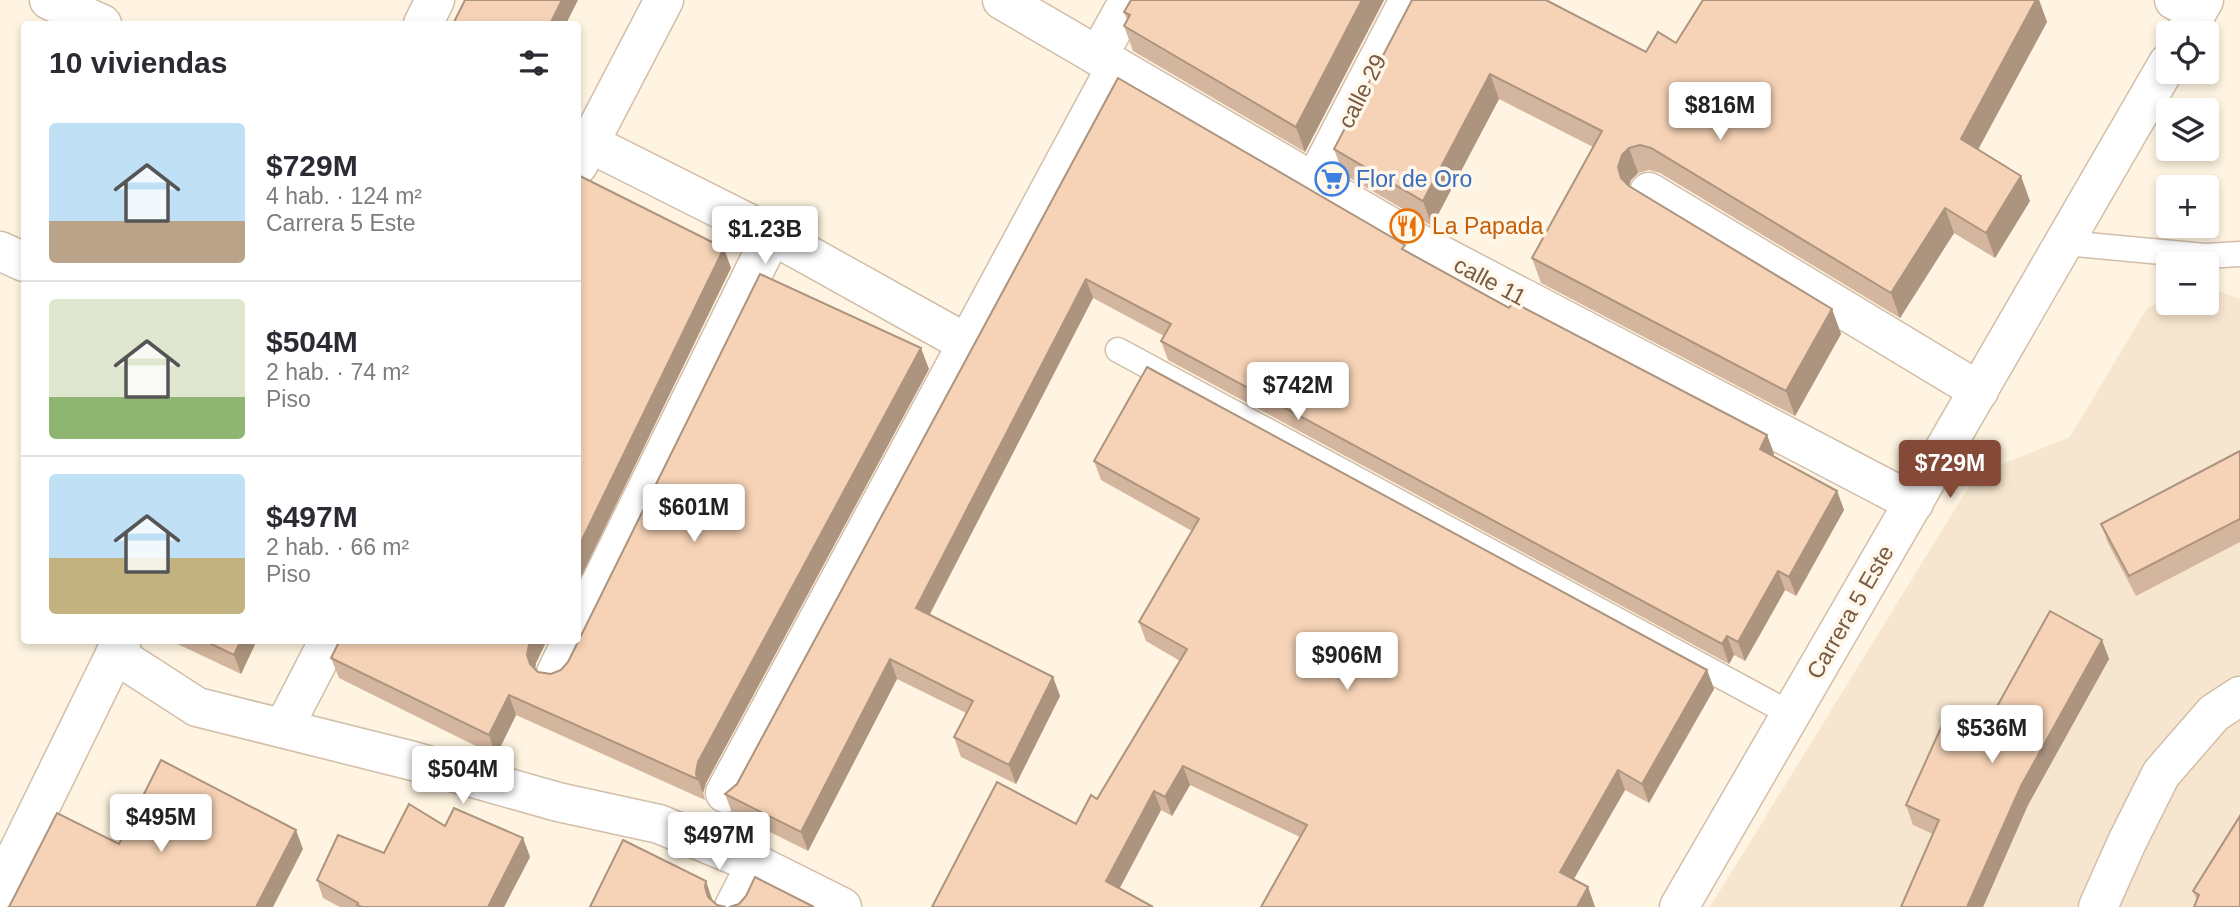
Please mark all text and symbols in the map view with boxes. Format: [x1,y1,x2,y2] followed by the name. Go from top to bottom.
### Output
[2156,21,2219,315] map controls
[2156,21,2219,84] button: locate
[515,44,553,82] icon: filters
[49,46,227,79] text: 10 viviendas
[1332,50,1392,132] street label: calle 29
[1671,82,1769,142] pin: $816M
[1685,92,1755,118] text: $816M
[2156,98,2219,161] button: layers
[266,149,358,182] text: $729M
[105,151,189,235] icon: home
[1313,160,1351,198] supermarket icon: Flor de Oro
[1356,166,1472,192] place label: Flor de Oro
[2156,175,2219,238] button: +
[266,183,422,209] text: 4 hab. · 124 m²
[708,206,822,266] pin: $1.23B
[1388,207,1426,245] restaurant icon: La Papada
[266,210,416,236] text: Carrera 5 Este
[1432,213,1543,239] place label: La Papada
[728,216,802,242] text: $1.23B
[1450,251,1530,311] street label: calle 11
[2156,252,2219,315] button: −
[266,325,358,358] text: $504M
[105,327,189,411] icon: home
[266,359,409,385] text: 2 hab. · 74 m²
[1249,362,1347,422] pin: $742M
[1263,372,1333,398] text: $742M
[266,386,311,412] text: Piso
[1901,440,1999,500] pin: $729M
[1915,450,1985,476] text: $729M
[645,484,743,544] pin: $601M
[659,494,729,520] text: $601M
[266,500,358,533] text: $497M
[105,502,189,586] icon: home
[266,534,409,560] text: 2 hab. · 66 m²
[1801,541,1899,683] street label: Carrera 5 Este
[266,561,311,587] text: Piso
[1298,632,1396,692] pin: $906M
[1312,642,1382,668] text: $906M
[1943,706,2041,765] pin: $536M
[1957,715,2027,741] text: $536M
[414,746,512,806] pin: $504M
[428,756,498,782] text: $504M
[112,794,210,854] pin: $495M
[126,804,196,830] text: $495M
[670,812,768,872] pin: $497M
[684,822,754,848] text: $497M

